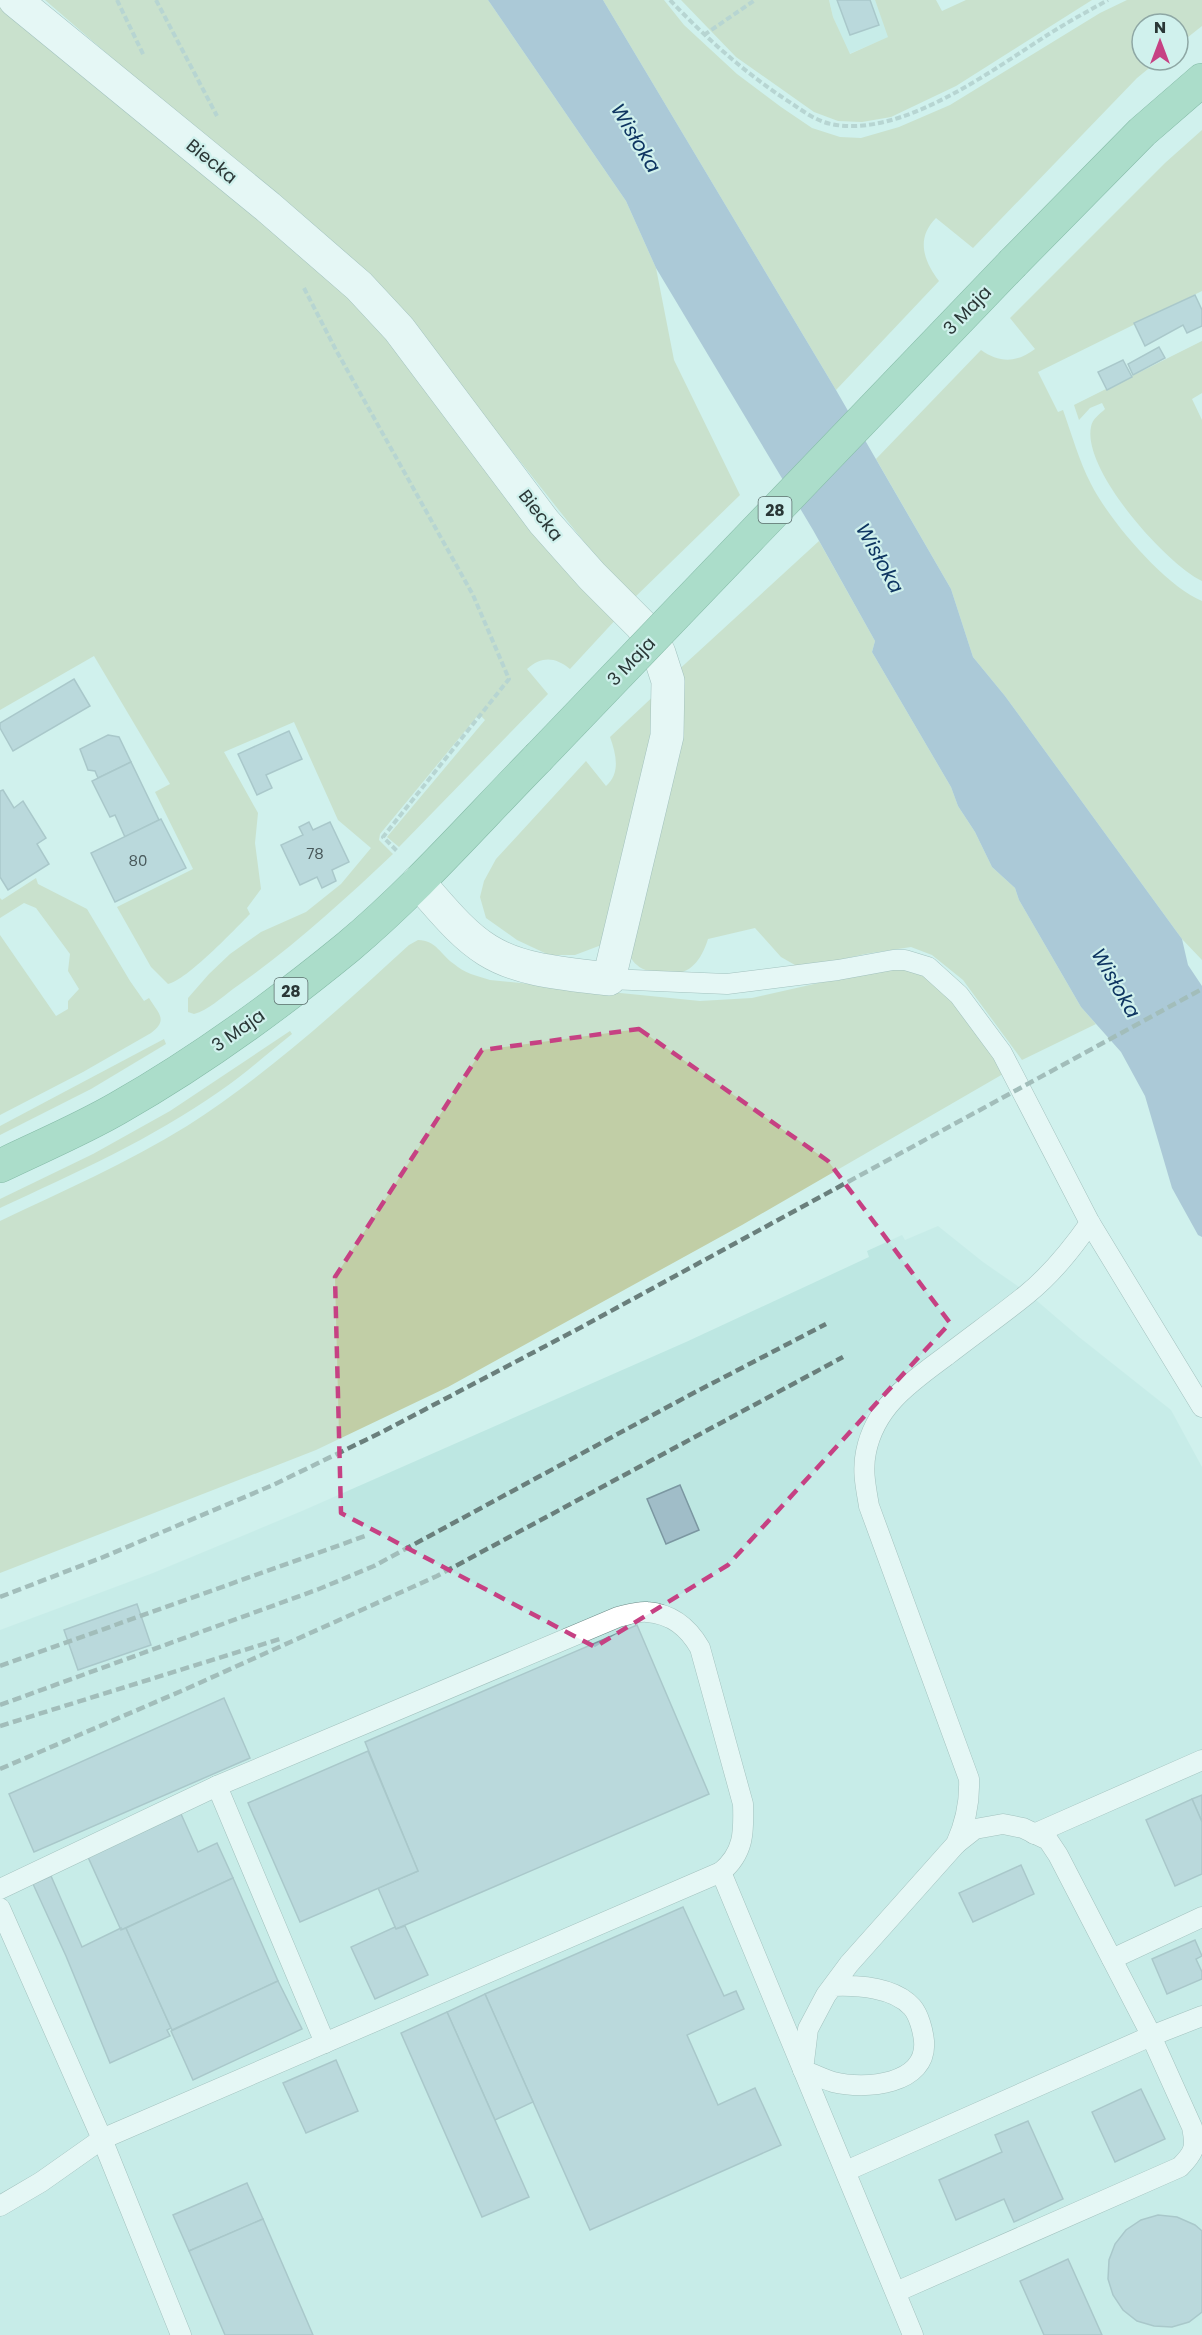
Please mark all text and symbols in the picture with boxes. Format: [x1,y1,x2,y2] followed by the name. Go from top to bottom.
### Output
[1130,12,1190,72] north arrow
[1154,16,1166,39] text: N
[604,98,668,178] water label: Wisłoka
[181,133,243,189] street label: Biecka
[937,280,997,340] street label: 3 Maja
[513,484,569,546] street label: Biecka
[758,497,792,523] road number: 28
[849,518,911,598] water label: Wisłoka
[601,631,661,691] street label: 3 Maja
[306,843,324,864] house number: 78
[129,850,147,871] house number: 80
[1085,943,1147,1023] water label: Wisłoka
[274,978,308,1004] road number: 28
[206,1003,270,1057] street label: 3 Maja

